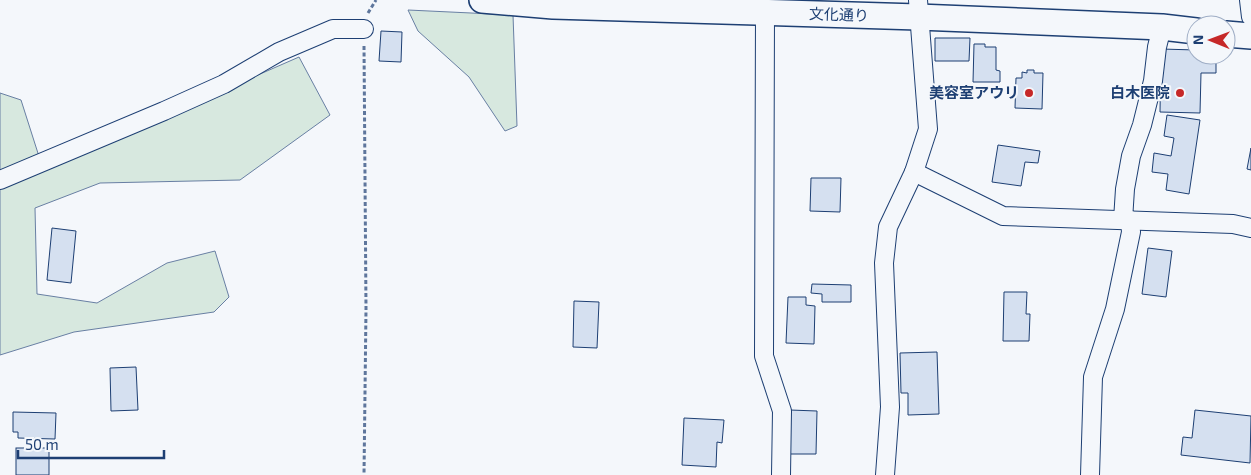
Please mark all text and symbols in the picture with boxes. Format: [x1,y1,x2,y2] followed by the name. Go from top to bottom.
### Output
[809,4,869,24] street label: 文化通り
[1186,15,1236,65] north arrow
[1189,35,1206,45] text: N
[929,83,1019,101] place label: 美容室アウリ
[1110,83,1170,101] place label: 白木医院
[1023,87,1035,99] marker: 美容室アウリ
[1174,87,1186,99] marker: 白木医院
[18,428,164,460] scale bar
[25,435,59,453] text: 50 m

